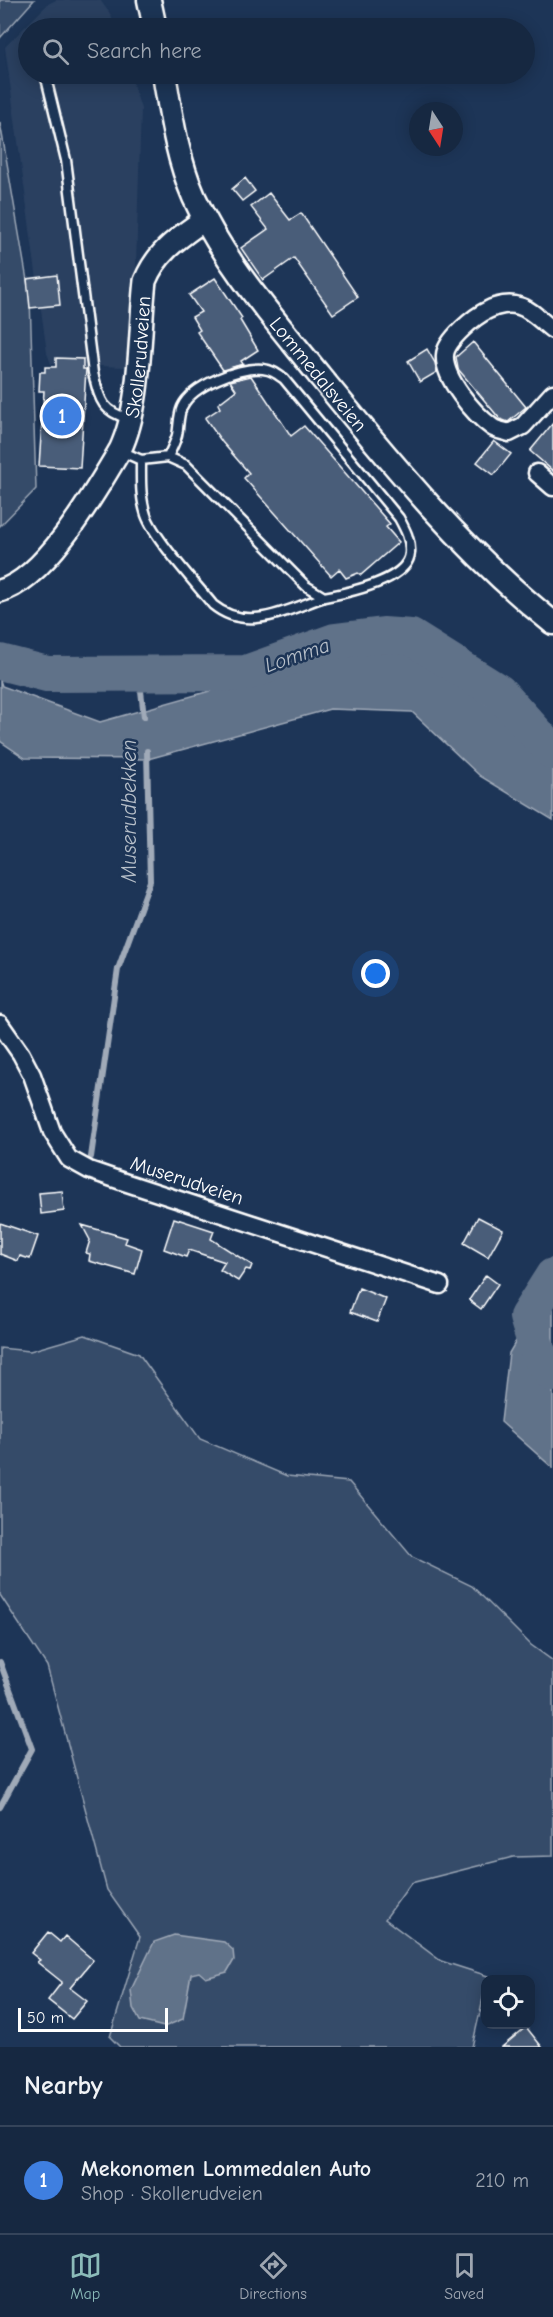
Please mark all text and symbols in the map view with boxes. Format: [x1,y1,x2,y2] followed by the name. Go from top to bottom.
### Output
[18,18,535,84] search box
[39,35,72,68] icon: search
[87,38,202,64] text: Search here
[409,102,463,156] north arrow
[120,295,155,420] street label: Skollerudveien
[265,313,372,436] street label: Lommedalsveien
[42,394,82,438] pin: 1
[261,633,333,677] water label: Lomma
[117,740,141,883] water label: Muserudbekken
[361,959,390,988] your location
[127,1151,246,1210] street label: Muserudveien
[481,1975,535,2029] map controls
[481,1975,535,2029] button: locate
[18,2005,168,2032] scale bar
[27,2009,64,2027] text: 50 m
[24,2071,103,2101] text: Nearby
[81,2156,371,2182] text: Mekonomen Lommedalen Auto
[40,2169,47,2192] text: 1
[475,2169,529,2192] text: 210 m
[81,2182,263,2205] text: Shop · Skollerudveien
[69,2249,102,2303] tab: Map
[239,2249,307,2303] tab: Directions
[444,2249,484,2303] tab: Saved

